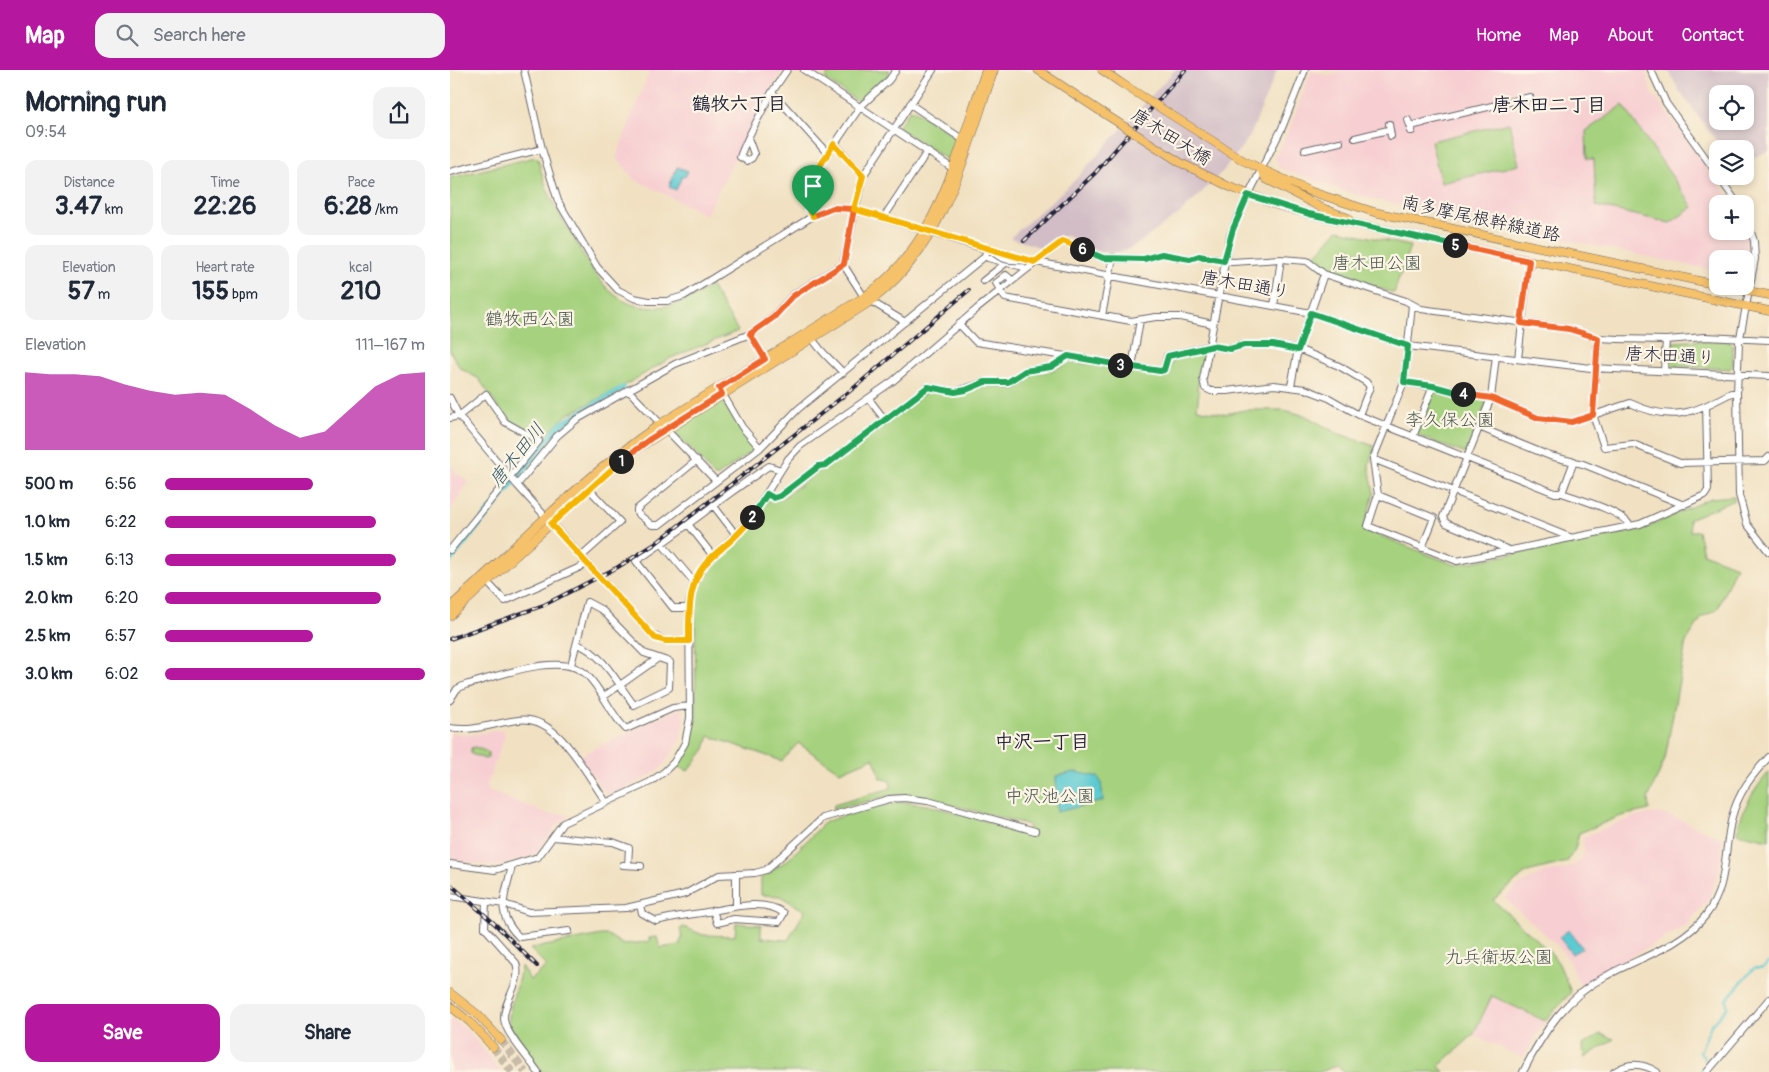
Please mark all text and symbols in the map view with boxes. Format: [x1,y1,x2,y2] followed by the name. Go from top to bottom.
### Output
[95,13,445,58] search box
[25,21,65,50] text: Map
[113,21,141,49] icon: search
[153,23,246,47] text: Search here
[1476,24,1521,47] text: Home
[1549,24,1579,47] text: Map
[1607,24,1653,47] text: About
[1681,24,1744,47] text: Contact
[25,85,167,120] text: Morning run
[1709,85,1754,295] map controls
[1709,85,1754,130] button: locate
[373,87,425,139] button: share
[691,92,787,116] district label: 鶴牧六丁目
[1492,93,1606,117] district label: 唐木田二丁目
[1127,103,1215,171] street label: 唐木田大橋
[25,122,66,142] text: 09:54
[1709,140,1754,185] button: layers
[792,165,834,216] pin
[799,172,827,200] icon: arrive
[63,174,115,191] text: Distance
[210,174,240,191] text: Time
[347,174,375,191] text: Pace
[55,191,102,222] text: 3.47
[193,191,257,222] text: 22:26
[324,191,372,222] text: 6:28
[1399,191,1563,247] street label: 南多摩尾根幹線道路
[1709,195,1754,240] button: +
[102,201,123,218] text: km
[372,201,398,218] text: /km
[1442,232,1468,258] pin: 5
[1070,236,1094,262] pin: 6
[1452,237,1459,254] text: 5
[1078,241,1087,258] text: 6
[1709,250,1754,295] button: −
[1332,252,1422,275] park label: 唐木田公園
[62,259,116,276] text: Elevation
[195,259,255,276] text: Heart rate
[350,259,372,276] text: kcal
[1199,266,1291,304] street label: 唐木田通り
[68,276,95,307] text: 57
[192,276,229,307] text: 155
[341,276,381,307] text: 210
[95,286,110,303] text: m
[229,286,258,303] text: bpm
[485,308,575,331] park label: 鶴牧西公園
[25,335,86,355] text: Elevation
[355,335,425,355] text: 111–167 m
[1624,342,1716,370] street label: 唐木田通り
[1108,352,1132,378] pin: 3
[1117,357,1124,374] text: 3
[1450,382,1476,406] pin: 4
[1459,386,1468,403] text: 4
[1405,409,1495,432] park label: 李久保公園
[484,418,550,492] water label: 唐木田川
[608,448,634,474] pin: 1
[619,453,624,470] text: 1
[25,474,73,494] text: 500 m
[105,474,137,494] text: 6:56
[740,504,764,530] pin: 2
[749,509,756,526] text: 2
[25,512,70,532] text: 1.0 km
[105,512,136,532] text: 6:22
[25,550,68,570] text: 1.5 km
[105,550,134,570] text: 6:13
[25,588,73,608] text: 2.0 km
[105,588,138,608] text: 6:20
[25,626,70,646] text: 2.5 km
[105,626,136,646] text: 6:57
[25,664,73,684] text: 3.0 km
[105,664,138,684] text: 6:02
[994,730,1090,754] district label: 中沢一丁目
[1005,785,1095,808] park label: 中沢池公園
[1445,946,1553,969] park label: 九兵衛坂公園
[25,1004,220,1062] button: Save
[230,1004,425,1062] button: Share

